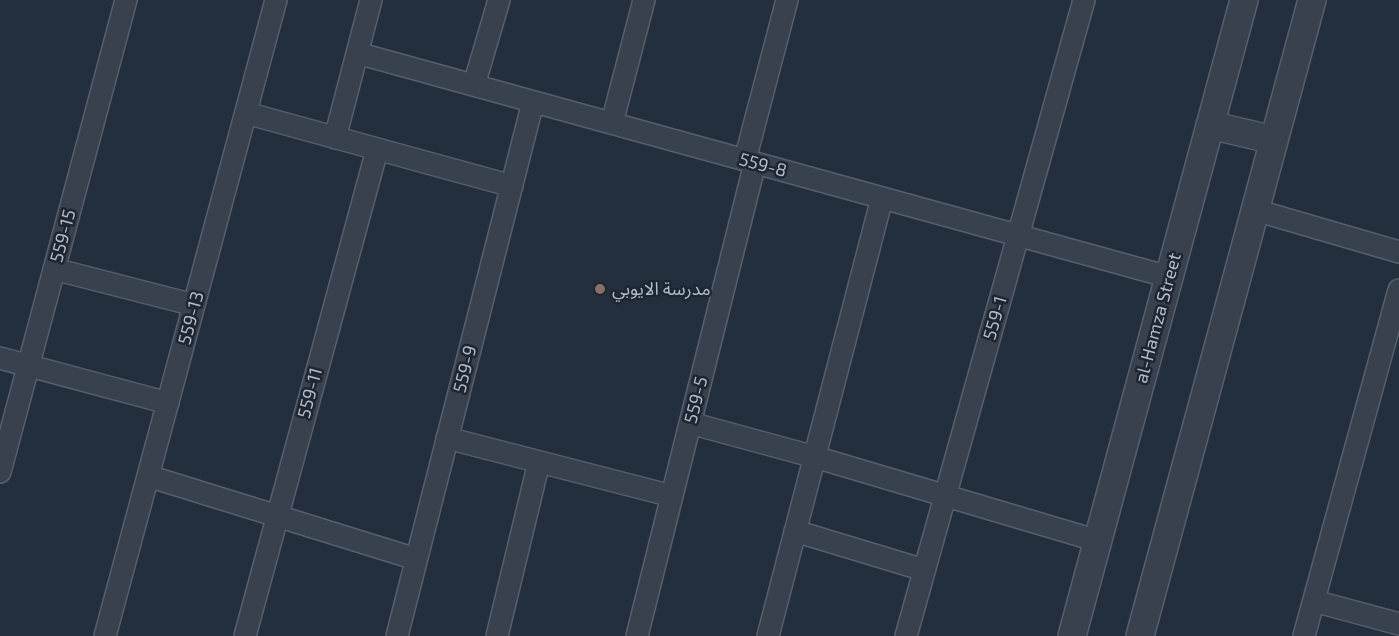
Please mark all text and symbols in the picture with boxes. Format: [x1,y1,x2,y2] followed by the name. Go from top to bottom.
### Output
[737,148,789,182] street label: 559-8
[46,207,80,265] street label: 559-15
[1130,251,1186,385] street label: al-Hamza Street
[612,278,711,300] place label: مدرسة الايوبي
[593,282,607,296] marker: مدرسة الايوبي
[174,289,208,347] street label: 559-13
[979,294,1011,342] street label: 559-1
[449,343,481,395] street label: 559-9
[293,365,327,421] street label: 559-11
[680,374,712,426] street label: 559-5

